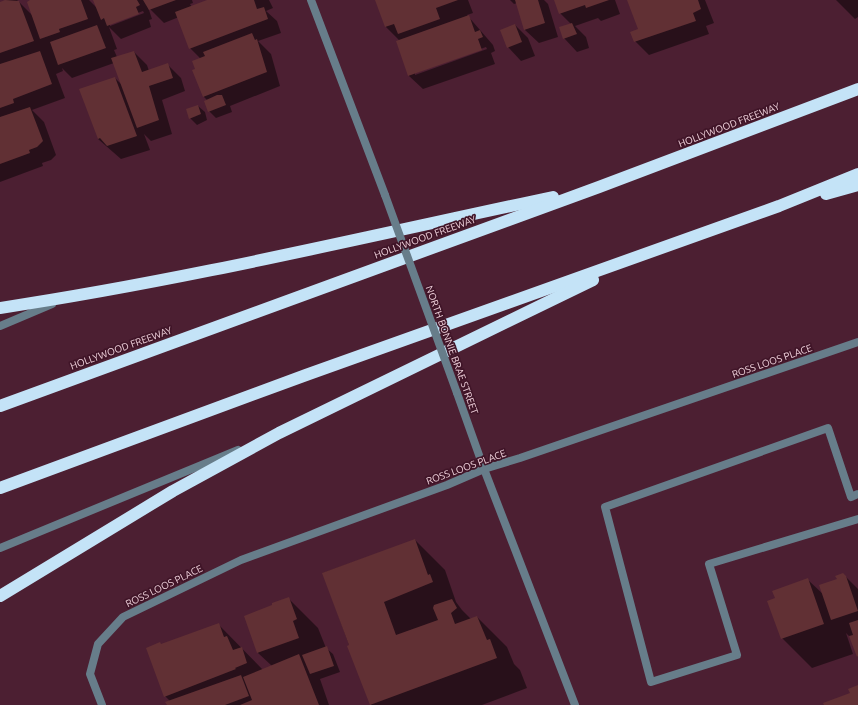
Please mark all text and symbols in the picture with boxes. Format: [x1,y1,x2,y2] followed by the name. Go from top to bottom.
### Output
[677,101,781,149] street label: HOLLYWOOD FREEWAY
[373,213,478,261] street label: HOLLYWOOD FREEWAY
[424,284,481,416] street label: NORTH BONNIE BRAE STREET
[69,324,174,372] street label: HOLLYWOOD FREEWAY
[730,342,814,380] street label: ROSS LOOS PLACE
[425,447,508,487] street label: ROSS LOOS PLACE
[124,562,205,609] street label: ROSS LOOS PLACE

